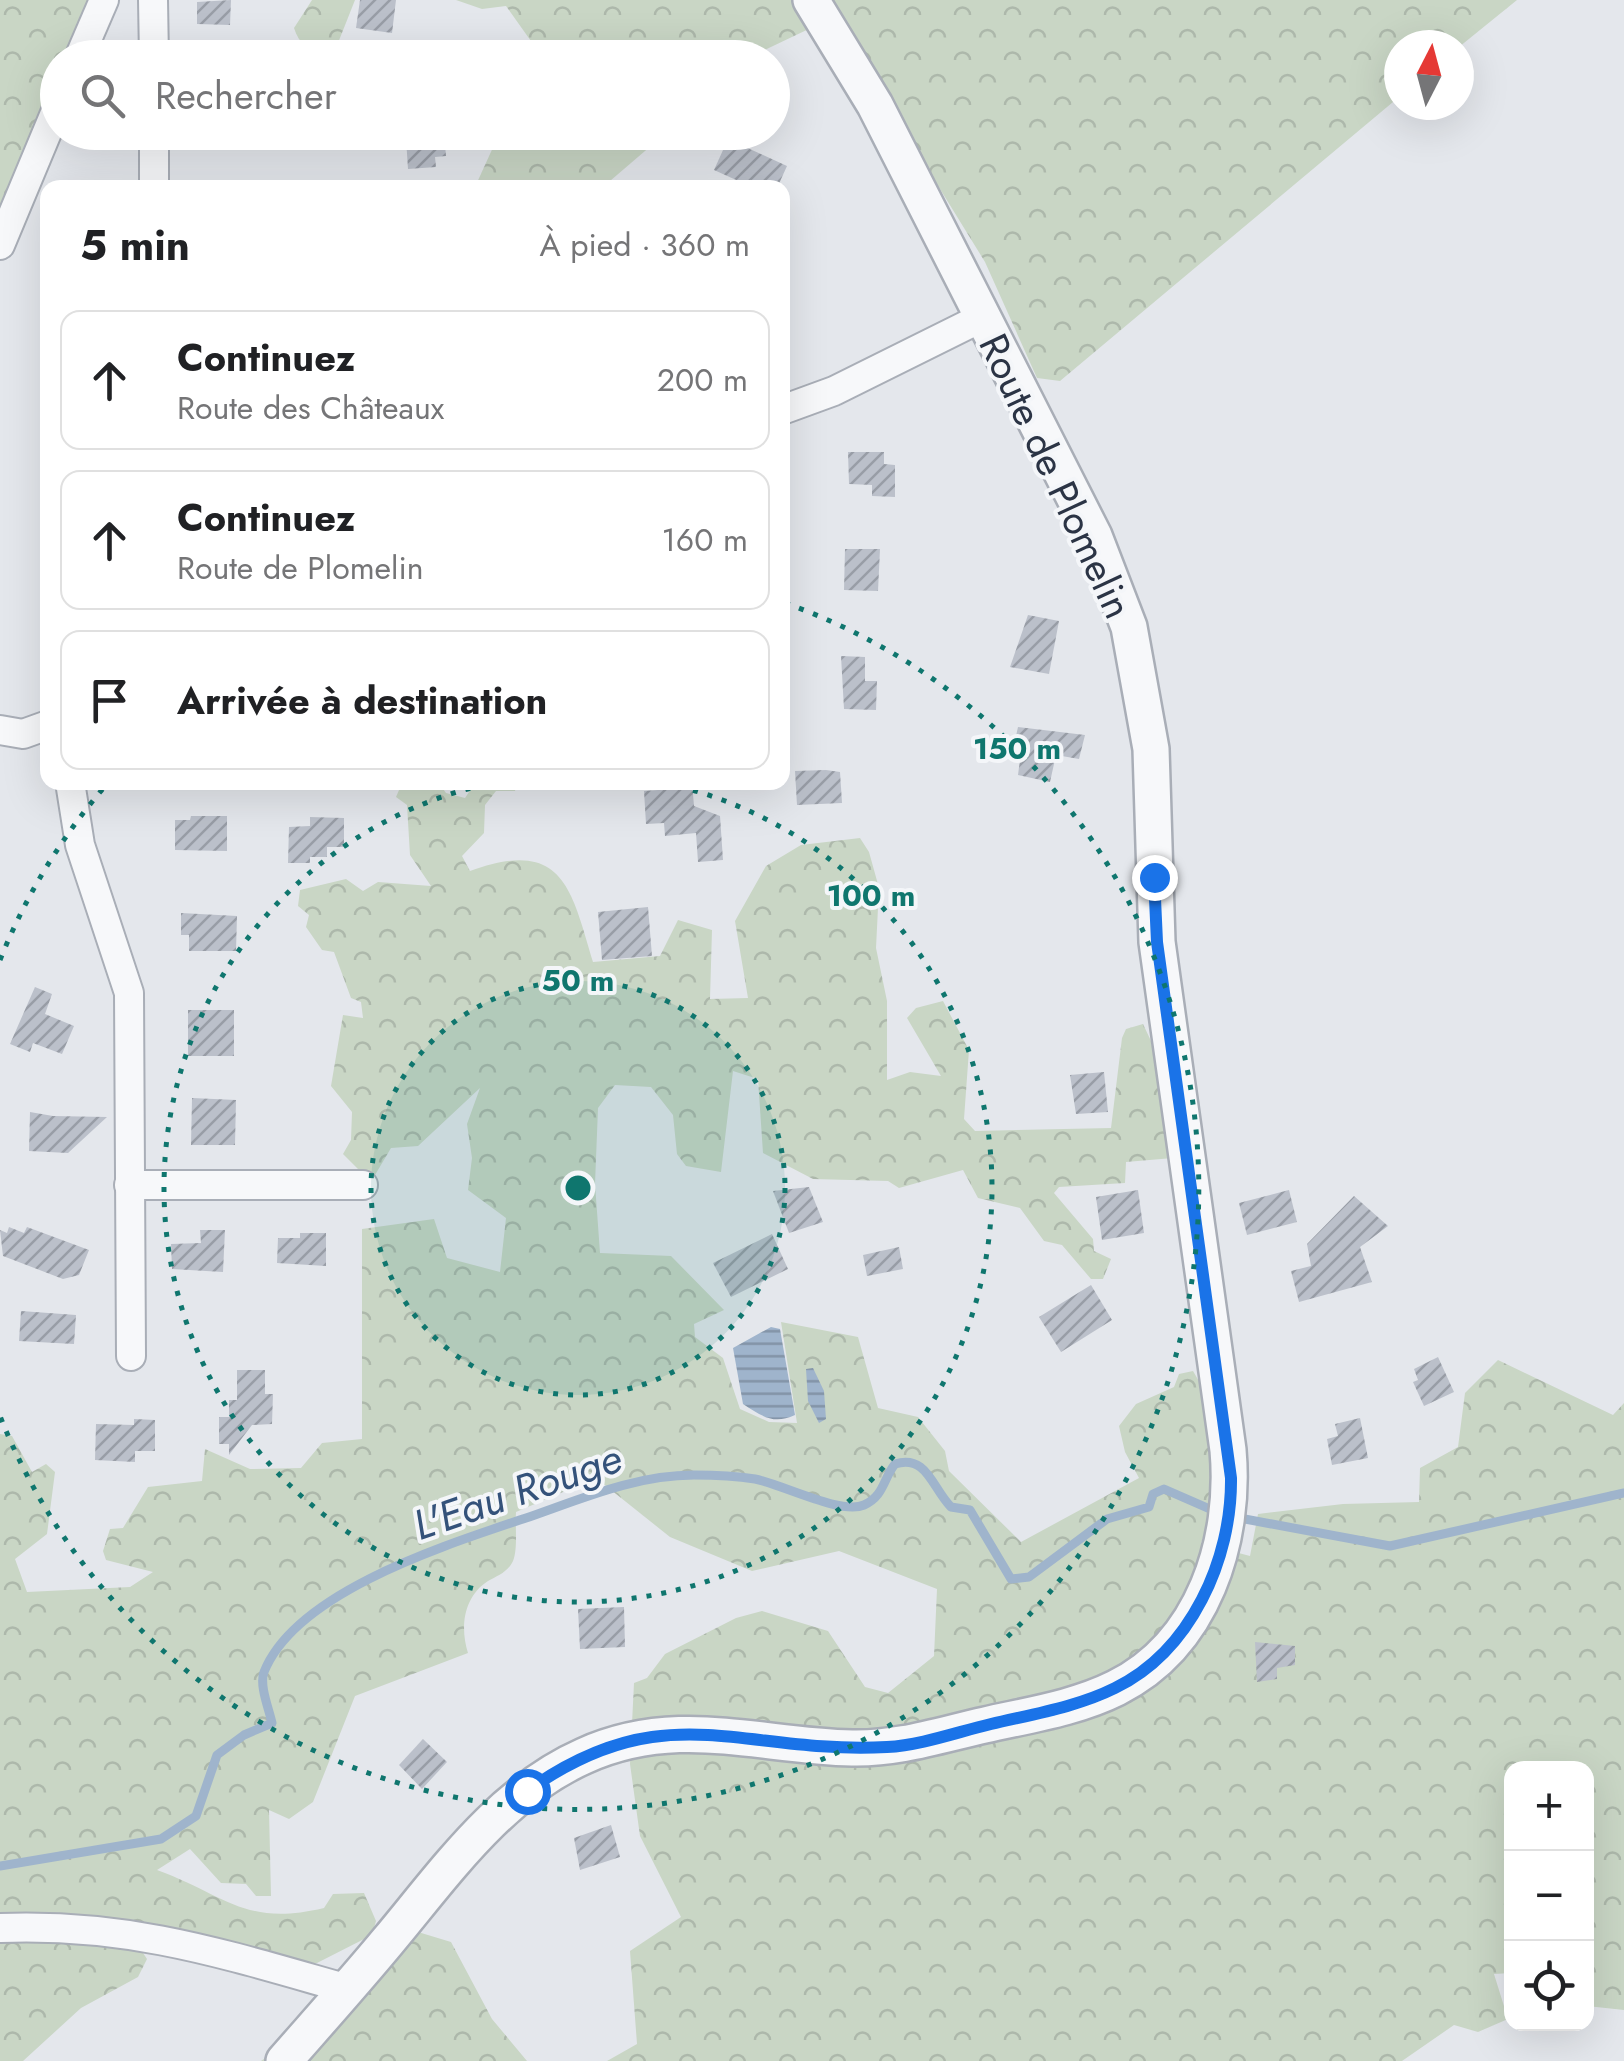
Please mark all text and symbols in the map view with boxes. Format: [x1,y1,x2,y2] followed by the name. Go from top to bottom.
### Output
[1384,30,1474,120] north arrow
[40,40,790,150] search box
[75,68,130,123] icon: search
[155,68,337,123] text: Rechercher
[80,215,190,276] text: 5 min
[540,222,750,268] text: À pied · 360 m
[965,324,1147,628] street label: Route de Plomelin
[177,330,355,385] text: Continuez
[82,353,137,408] icon: ahead
[657,357,748,403] text: 200 m
[177,385,444,431] text: Route des Châteaux
[177,490,355,545] text: Continuez
[82,513,137,568] icon: ahead
[661,517,748,563] text: 160 m
[177,545,424,591] text: Route de Plomelin
[82,673,137,728] icon: arrive
[177,673,547,728] text: Arrivée à destination
[973,727,1061,770] text: 150 m
[1132,855,1178,901] route end
[827,874,915,917] text: 100 m
[542,959,614,1002] text: 50 m
[560,1170,596,1206] centre of rings
[405,1427,629,1556] water label: L'Eau Rouge
[1504,1761,1594,2031] map controls
[1504,1761,1594,1851] button: +
[505,1769,551,1815] route start
[1504,1851,1594,1941] button: −
[1504,1941,1594,2031] button: locate

